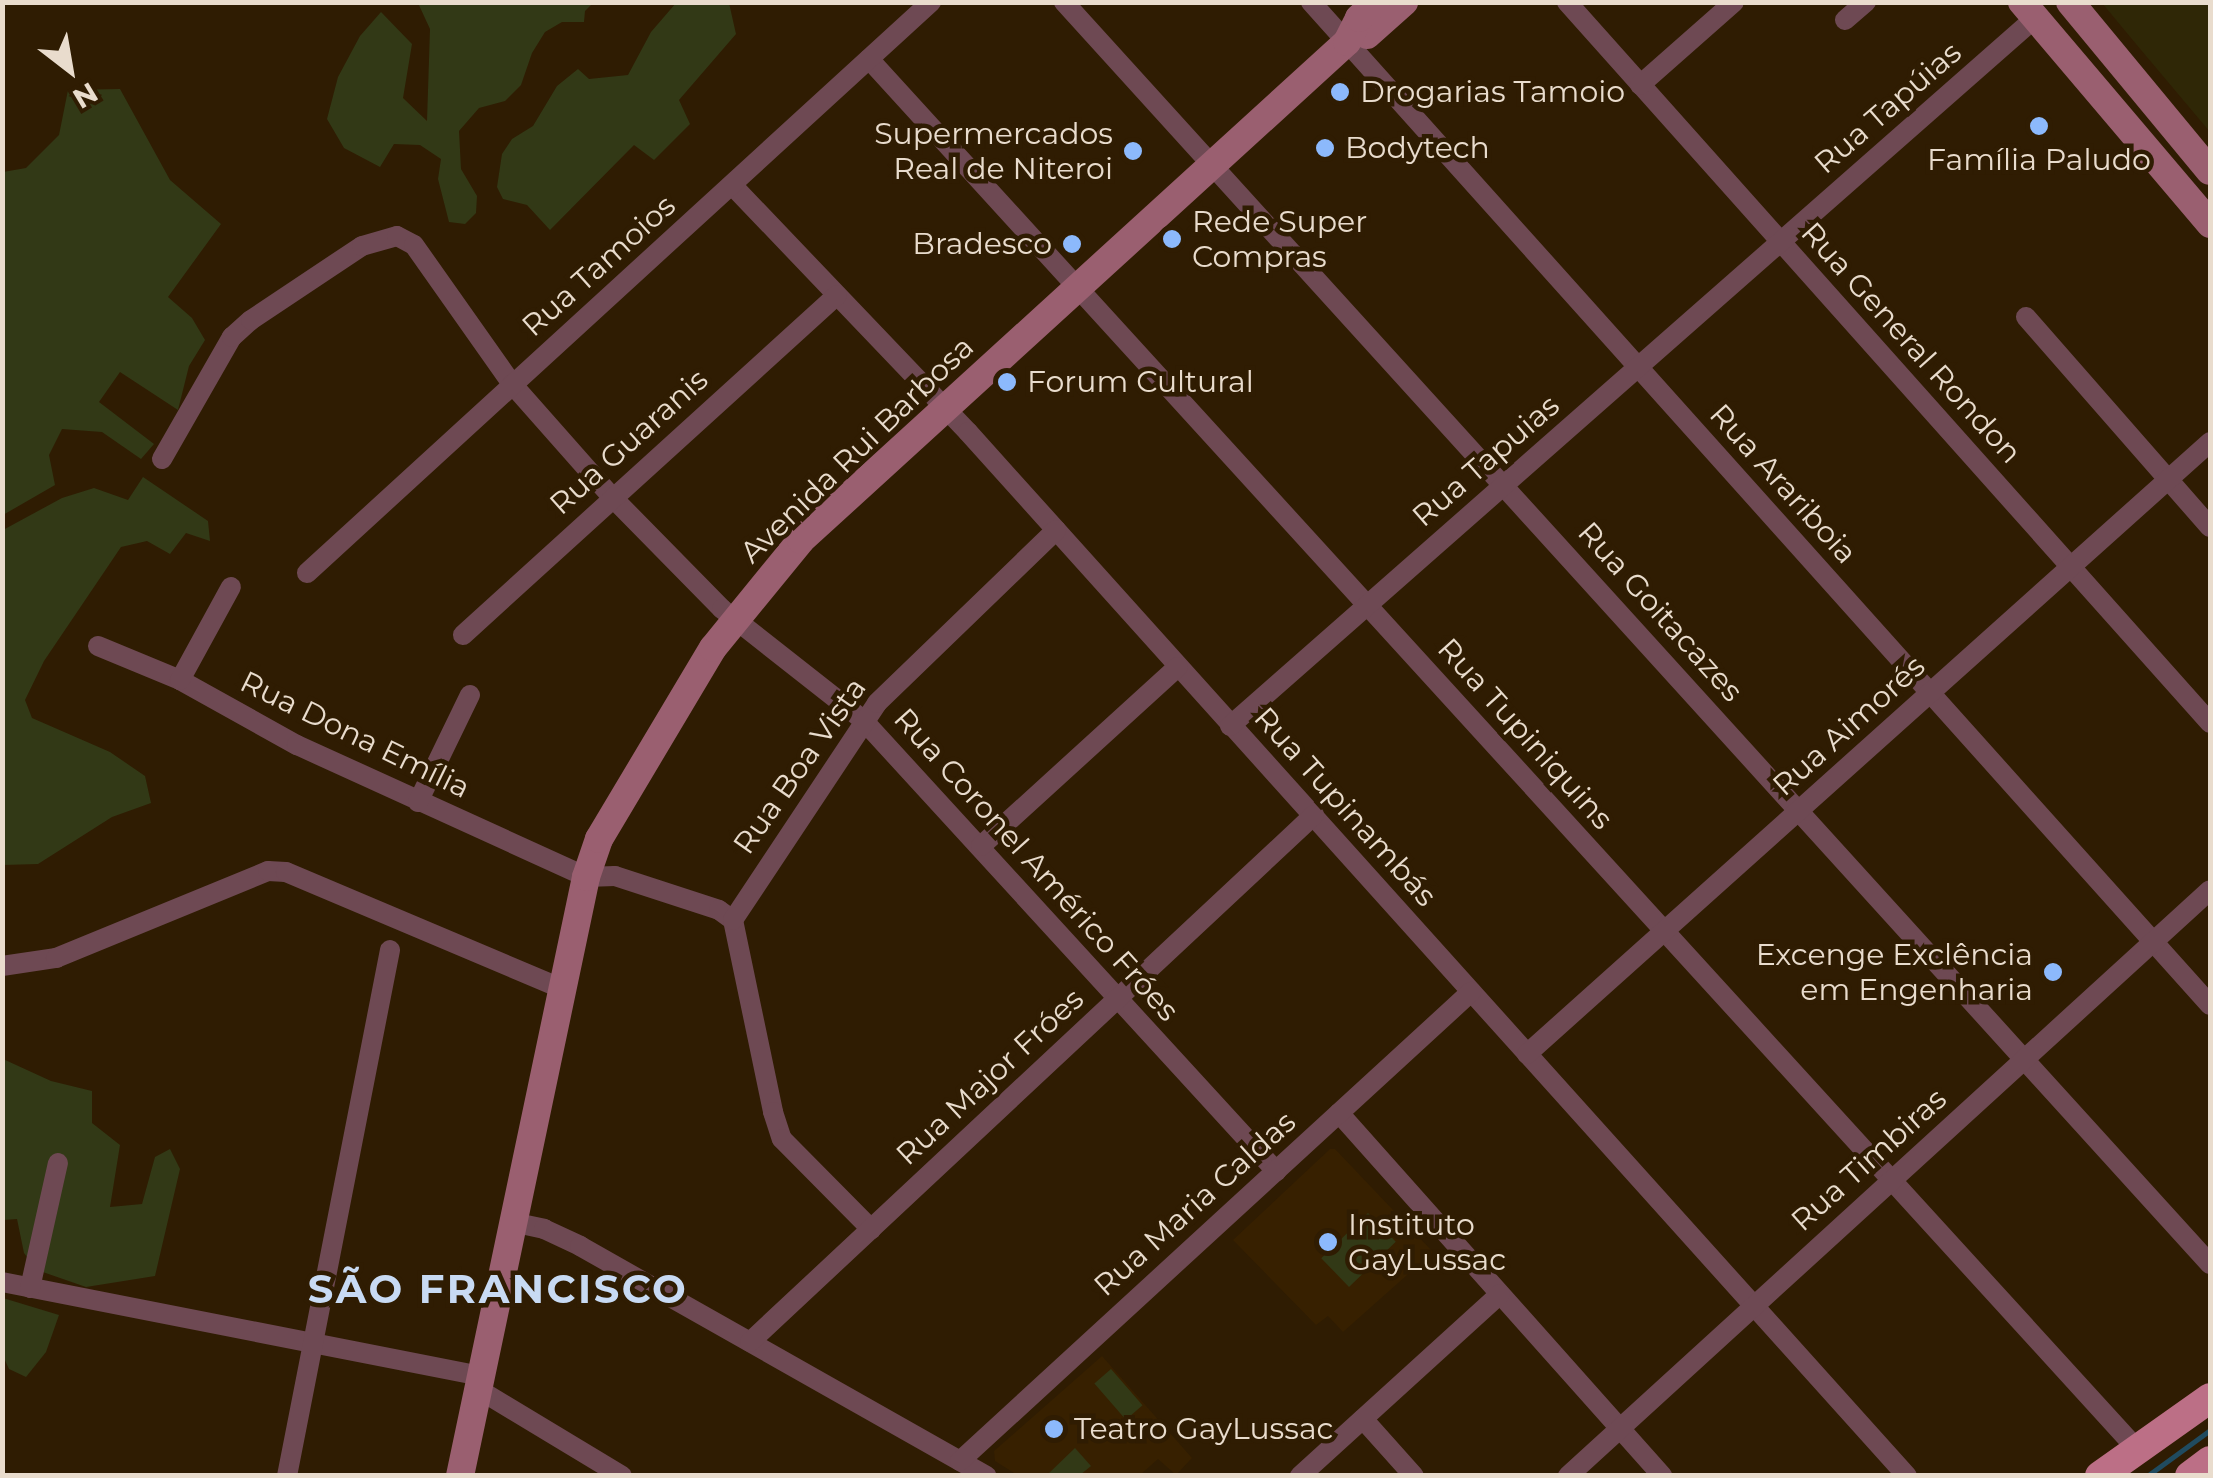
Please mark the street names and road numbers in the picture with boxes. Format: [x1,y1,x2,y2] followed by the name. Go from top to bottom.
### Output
[1807,35,1969,181] street label: Rua Tapúias
[515,188,683,344] street label: Rua Tamoios
[1793,215,2029,471] street label: Rua General Rondon
[733,329,981,571] street label: Avenida Rui Barbosa
[543,362,715,522] street label: Rua Guaranis
[1405,388,1567,534] street label: Rua Tapuias
[1702,397,1864,571] street label: Rua Arariboia
[1570,515,1750,709] street label: Rua Goitacazes
[1430,631,1620,837] street label: Rua Tupiniquins
[1766,648,1932,804] street label: Rua Aimorés
[234,664,476,806] street label: Rua Dona Emília
[726,671,874,861] street label: Rua Boa Vista
[1246,700,1444,914] street label: Rua Tupinambás
[886,701,1186,1029] street label: Rua Coronel Américo Fróes
[889,981,1091,1173] street label: Rua Major Fróes
[1784,1081,1954,1239] street label: Rua Timbiras
[1087,1104,1303,1304] street label: Rua Maria Caldas

